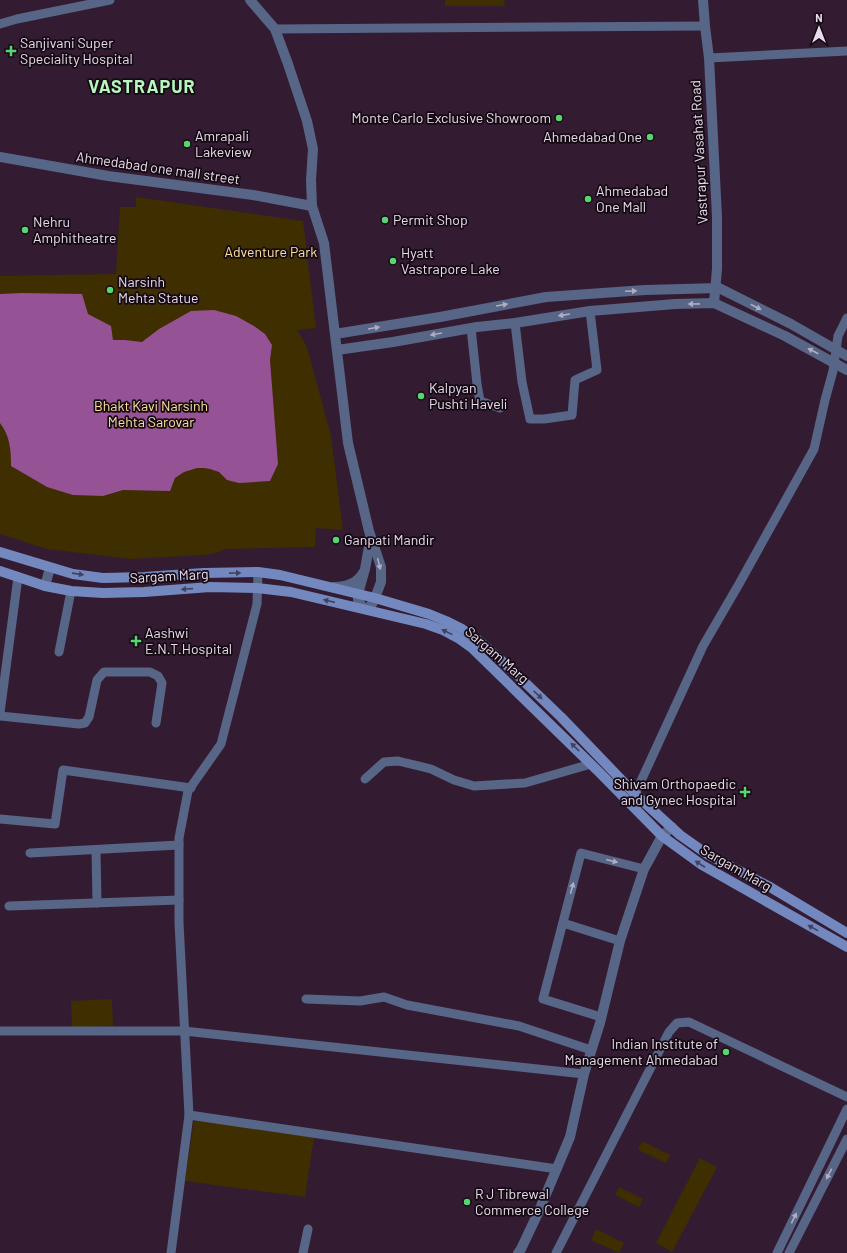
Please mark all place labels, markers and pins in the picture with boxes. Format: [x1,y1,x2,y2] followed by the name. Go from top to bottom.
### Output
[20,34,133,67] place label: Sanjivani Super Speciality Hospital
[5,45,17,57] marker: Sanjivani Super Speciality Hospital
[352,109,551,126] place label: Monte Carlo Exclusive Showroom
[554,113,564,123] marker: Monte Carlo Exclusive Showroom
[195,127,252,160] place label: Amrapali Lakeview
[543,128,642,145] place label: Ahmedabad One
[645,132,655,142] marker: Ahmedabad One
[182,139,192,149] marker: Amrapali Lakeview
[596,182,668,215] place label: Ahmedabad One Mall
[583,194,593,204] marker: Ahmedabad One Mall
[393,211,468,228] place label: Permit Shop
[33,213,117,246] place label: Nehru Amphitheatre
[380,215,390,225] marker: Permit Shop
[20,225,30,235] marker: Nehru Amphitheatre
[401,244,500,277] place label: Hyatt Vastrapore Lake
[388,256,398,266] marker: Hyatt Vastrapore Lake
[118,273,199,306] place label: Narsinh Mehta Statue
[105,285,115,295] marker: Narsinh Mehta Statue
[429,379,507,412] place label: Kalpyan Pushti Haveli
[416,391,426,401] marker: Kalpyan Pushti Haveli
[344,531,434,548] place label: Ganpati Mandir
[331,535,341,545] marker: Ganpati Mandir
[145,624,232,657] place label: Aashwi E.N.T.Hospital
[130,635,142,647] marker: Aashwi E.N.T.Hospital
[614,775,736,808] place label: Shivam Orthopaedic and Gynec Hospital
[739,786,751,798] marker: Shivam Orthopaedic and Gynec Hospital
[565,1035,718,1068] place label: Indian Institute of Management Ahmedabad
[721,1047,731,1057] marker: Indian Institute of Management Ahmedabad
[475,1185,589,1218] place label: R J Tibrewal Commerce College
[462,1197,472,1207] marker: R J Tibrewal Commerce College

